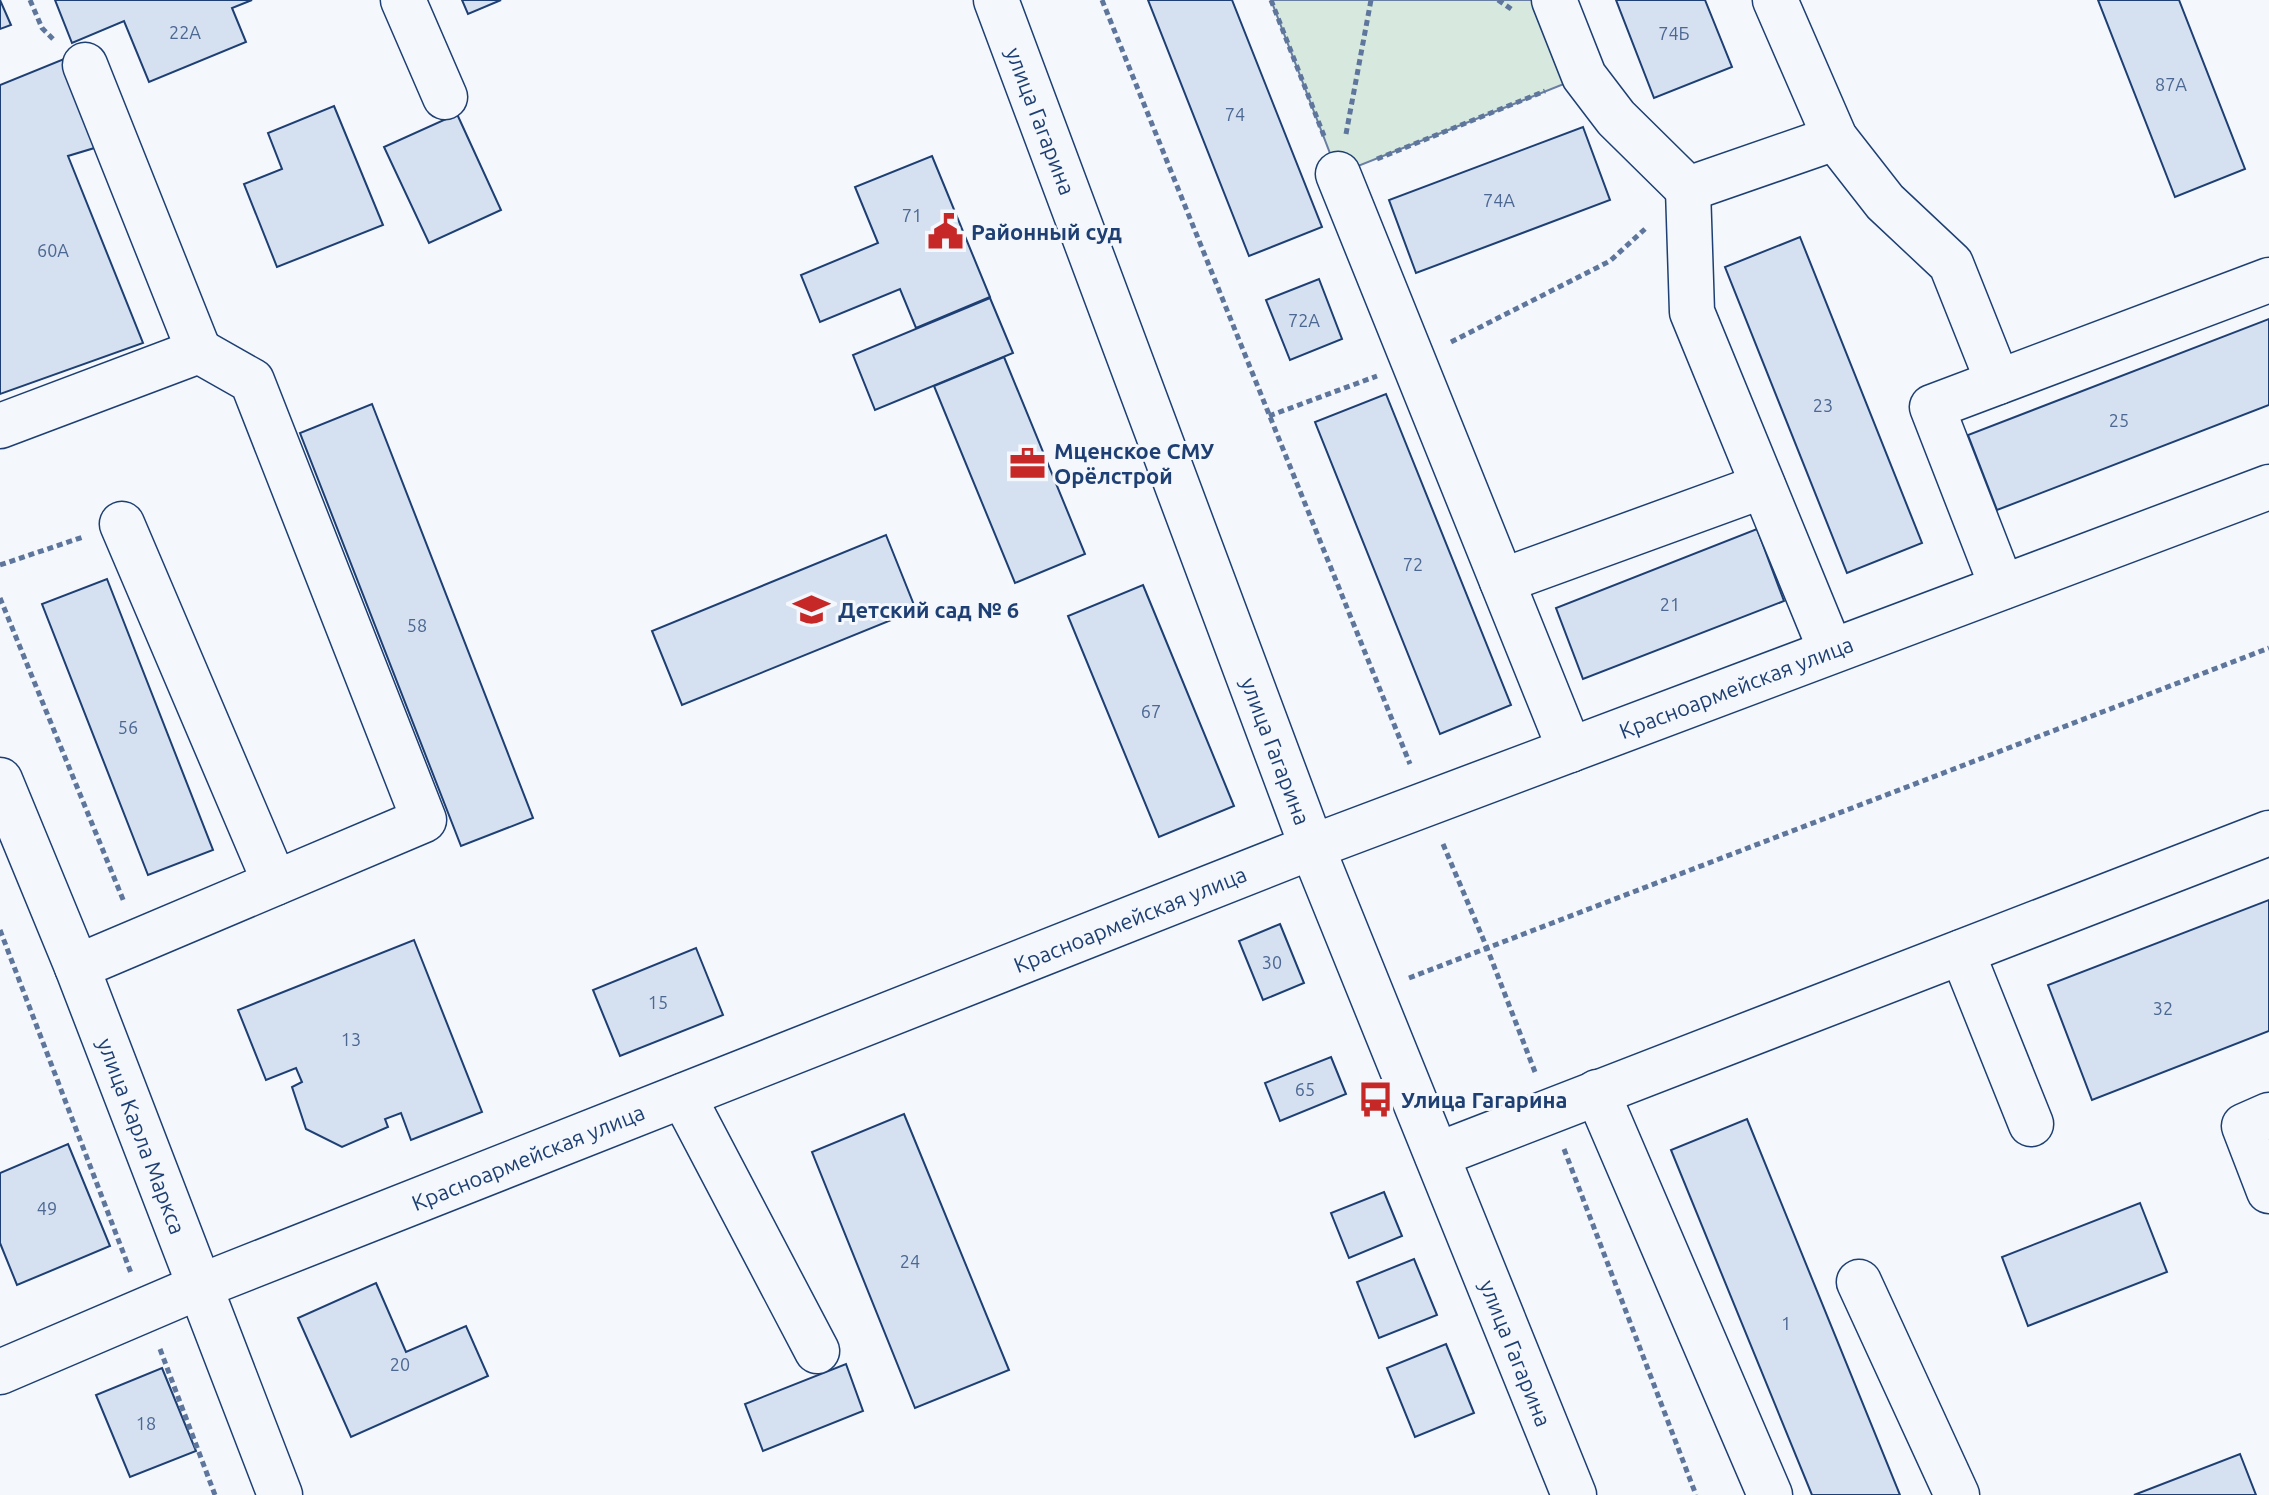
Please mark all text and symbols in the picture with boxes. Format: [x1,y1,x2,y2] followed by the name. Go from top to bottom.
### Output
[169,22,201,42] house number: 22А
[1658,23,1690,43] house number: 74Б
[1001,44,1081,198] street label: улица Гагарина
[2155,74,2187,94] house number: 87А
[1225,104,1245,124] house number: 74
[1483,190,1515,210] house number: 74А
[902,205,922,225] house number: 71
[926,212,964,250] public building icon: Районный суд
[971,219,1122,244] place label: Районный суд
[37,240,69,260] house number: 60А
[1288,310,1320,330] house number: 72А
[1813,395,1833,415] house number: 23
[2109,410,2129,430] house number: 25
[1054,438,1214,488] place label: Мценское СМУ Орёлстрой
[1009,444,1047,482] office icon: Мценское СМУ Орёлстрой
[1403,554,1423,574] house number: 72
[793,590,831,628] school or university icon: Детский сад № 6
[1660,594,1680,614] house number: 21
[838,597,1019,622] place label: Детский сад № 6
[407,615,427,635] house number: 58
[1615,631,1857,743] street label: Красноармейская улица
[1236,674,1316,828] street label: улица Гагарина
[1141,701,1161,721] house number: 67
[118,717,138,737] house number: 56
[1010,861,1250,977] street label: Красноармейская улица
[1262,952,1282,972] house number: 30
[648,992,668,1012] house number: 15
[2153,998,2173,1018] house number: 32
[341,1029,361,1049] house number: 13
[93,1034,191,1238] street label: улица Карла Маркса
[1295,1079,1315,1099] house number: 65
[1356,1080,1394,1118] bus stop icon: Улица Гагарина
[1401,1087,1567,1112] place label: Улица Гагарина
[408,1099,648,1215] street label: Красноармейская улица
[37,1198,57,1218] house number: 49
[900,1251,920,1271] house number: 24
[1475,1276,1557,1430] street label: улица Гагарина
[1781,1313,1791,1333] house number: 1
[390,1354,410,1374] house number: 20
[136,1413,156,1433] house number: 18

